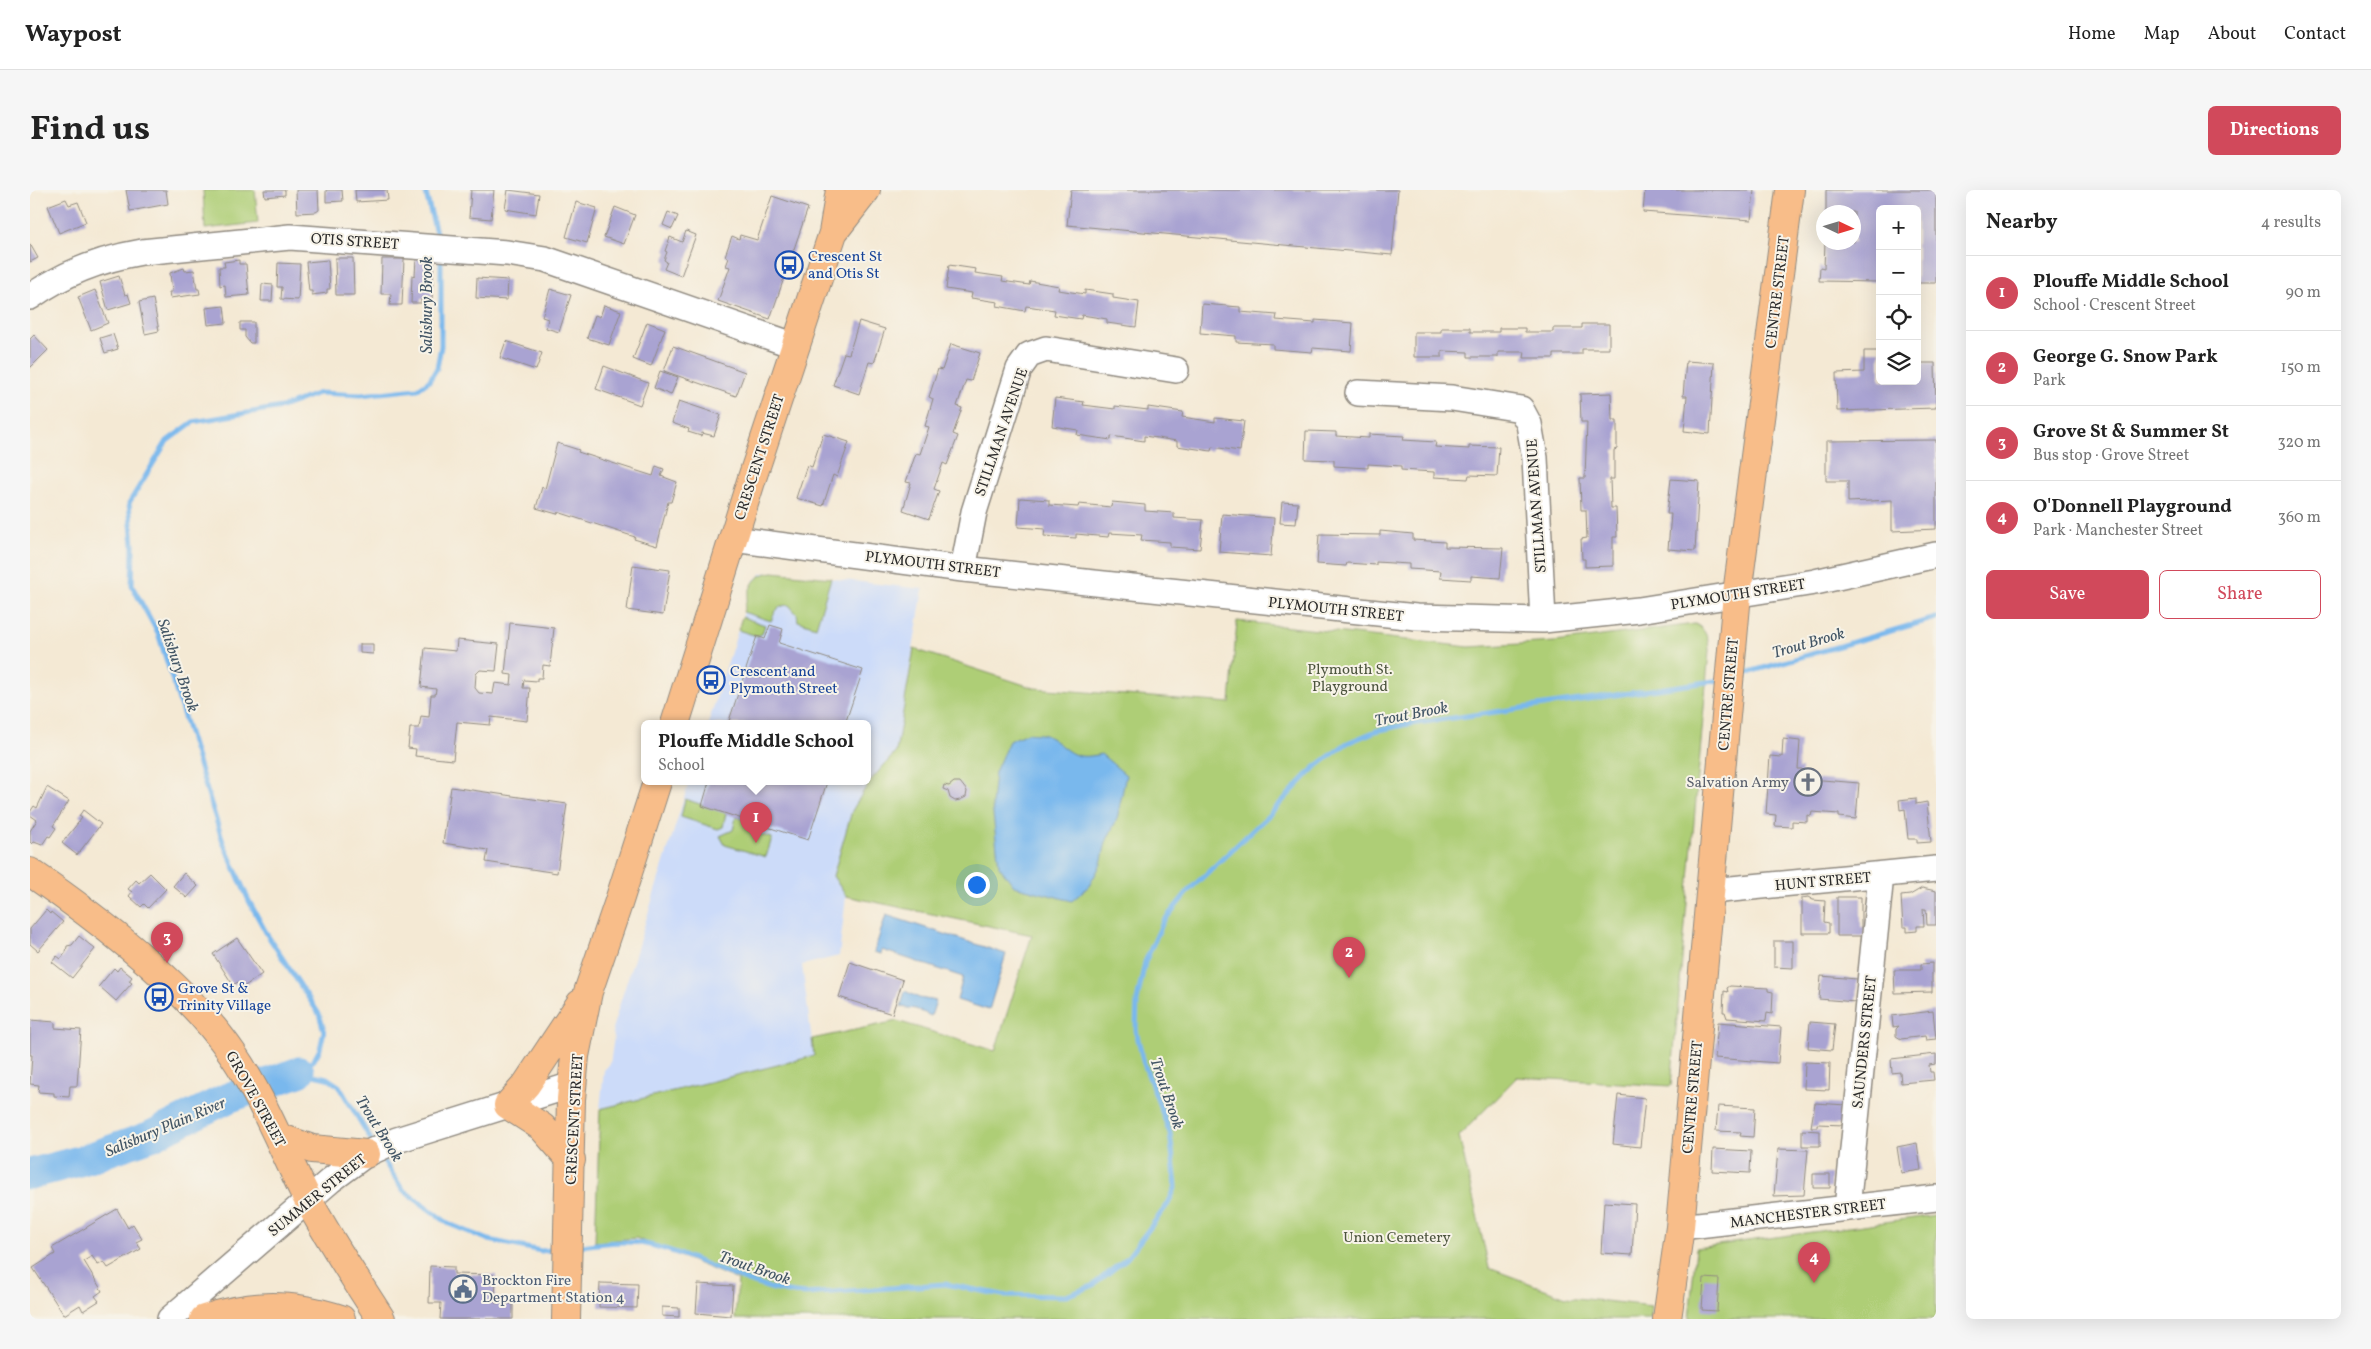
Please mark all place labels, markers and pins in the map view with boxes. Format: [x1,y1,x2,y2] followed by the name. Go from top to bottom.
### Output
[808,247,882,285] place label: Crescent St and Otis St
[774,250,804,280] bus stop icon: Crescent St and Otis St
[730,662,838,700] place label: Crescent and Plymouth Street
[696,665,726,695] bus stop icon: Crescent and Plymouth Street
[1793,767,1823,797] church icon: Salvation Army
[1686,773,1789,794] place label: Salvation Army
[740,802,772,843] pin: 1
[151,922,183,963] pin: 3
[1333,937,1365,978] pin: 2
[178,979,271,1017] place label: Grove St & Trinity Village
[144,982,174,1012] bus stop icon: Grove St & Trinity Village
[1798,1242,1830,1283] pin: 4
[482,1271,625,1309] place label: Brockton Fire Department Station 4
[448,1274,478,1304] public building icon: Brockton Fire Department Station 4

